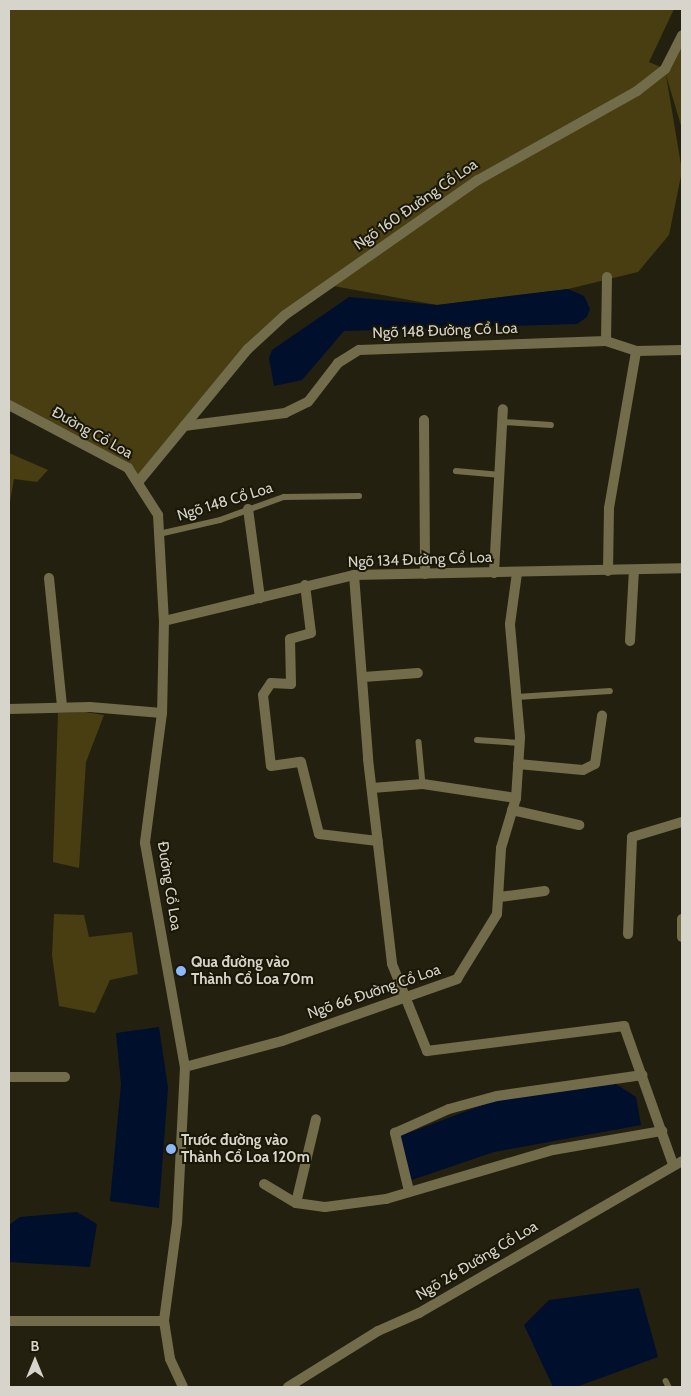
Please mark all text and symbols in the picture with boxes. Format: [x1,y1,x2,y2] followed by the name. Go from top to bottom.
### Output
[351,156,481,254] street label: Ngõ 160 Đường Cổ Loa
[372,319,518,343] street label: Ngõ 148 Đường Cổ Loa
[48,403,136,463] street label: Đường Cổ Loa
[175,479,275,525] street label: Ngõ 148 Cổ Loa
[348,548,492,572] street label: Ngõ 134 Đường Cổ Loa
[153,840,185,932] street label: Đường Cổ Loa
[191,953,314,988] place label: Qua đường vào Thành Cổ Loa 70m
[305,961,443,1023] street label: Ngõ 66 Đường Cổ Loa
[175,965,187,977] marker: Qua đường vào Thành Cổ Loa 70m
[181,1131,310,1166] place label: Trước đường vào Thành Cổ Loa 120m
[165,1143,177,1155] marker: Trước đường vào Thành Cổ Loa 120m
[413,1218,541,1304] street label: Ngõ 26 Đường Cổ Loa
[10,1336,60,1386] north arrow
[31,1337,39,1355] text: B

